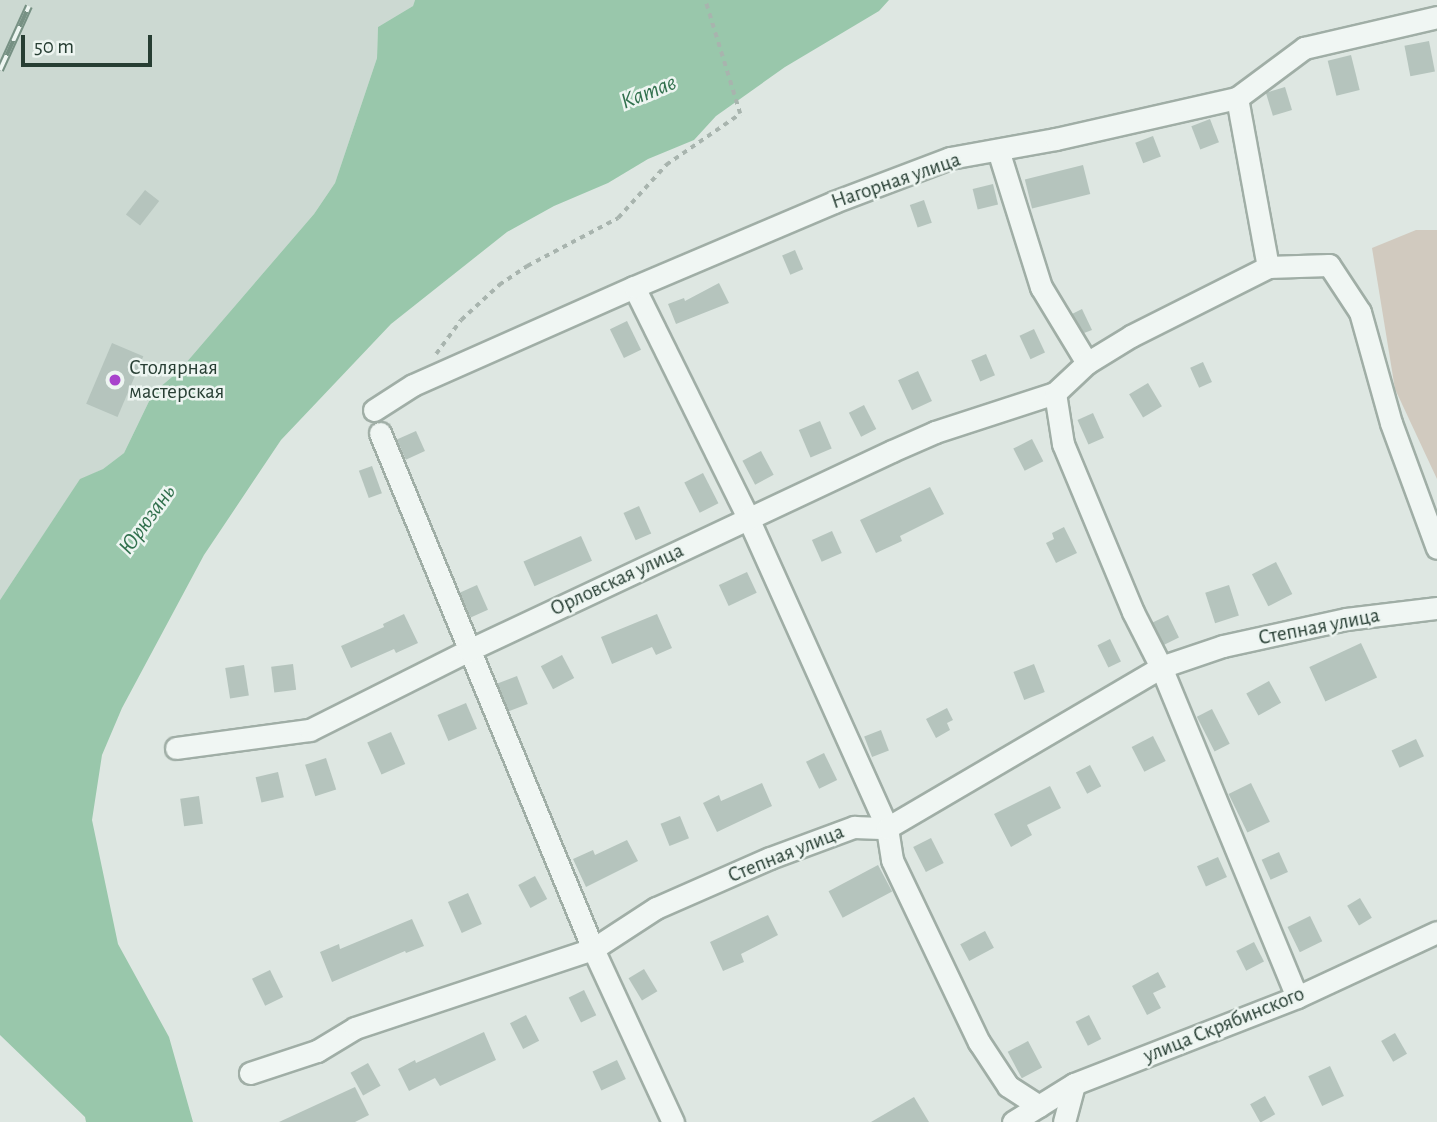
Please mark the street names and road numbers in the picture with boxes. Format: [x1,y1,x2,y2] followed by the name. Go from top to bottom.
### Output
[828,147,964,215] street label: Нагорная улица
[546,538,688,622] street label: Орловская улица
[1256,603,1382,651] street label: Степная улица
[724,819,848,889] street label: Степная улица
[1140,981,1308,1069] street label: улица Скрябинского

